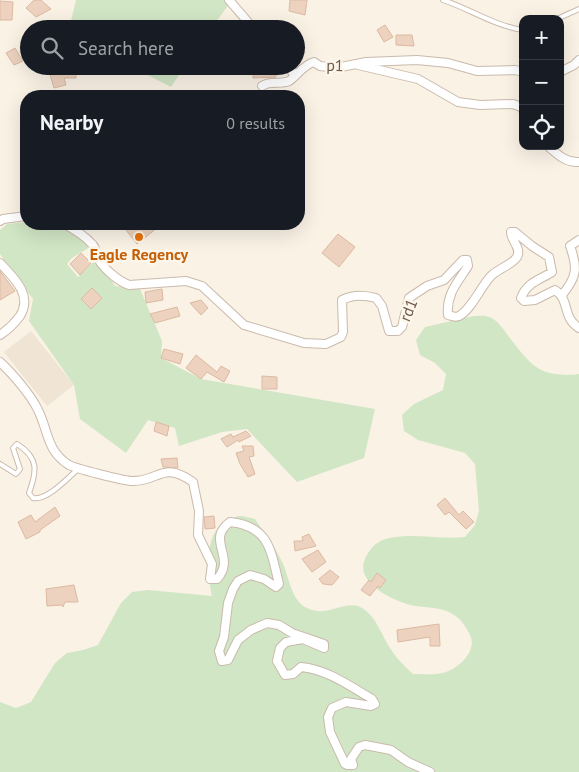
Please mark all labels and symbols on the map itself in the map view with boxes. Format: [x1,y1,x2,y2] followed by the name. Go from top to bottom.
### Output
[326,55,344,75] street label: p1
[133,231,145,243] marker: Eagle Regency
[90,244,189,264] place label: Eagle Regency
[394,296,422,324] street label: rd1

